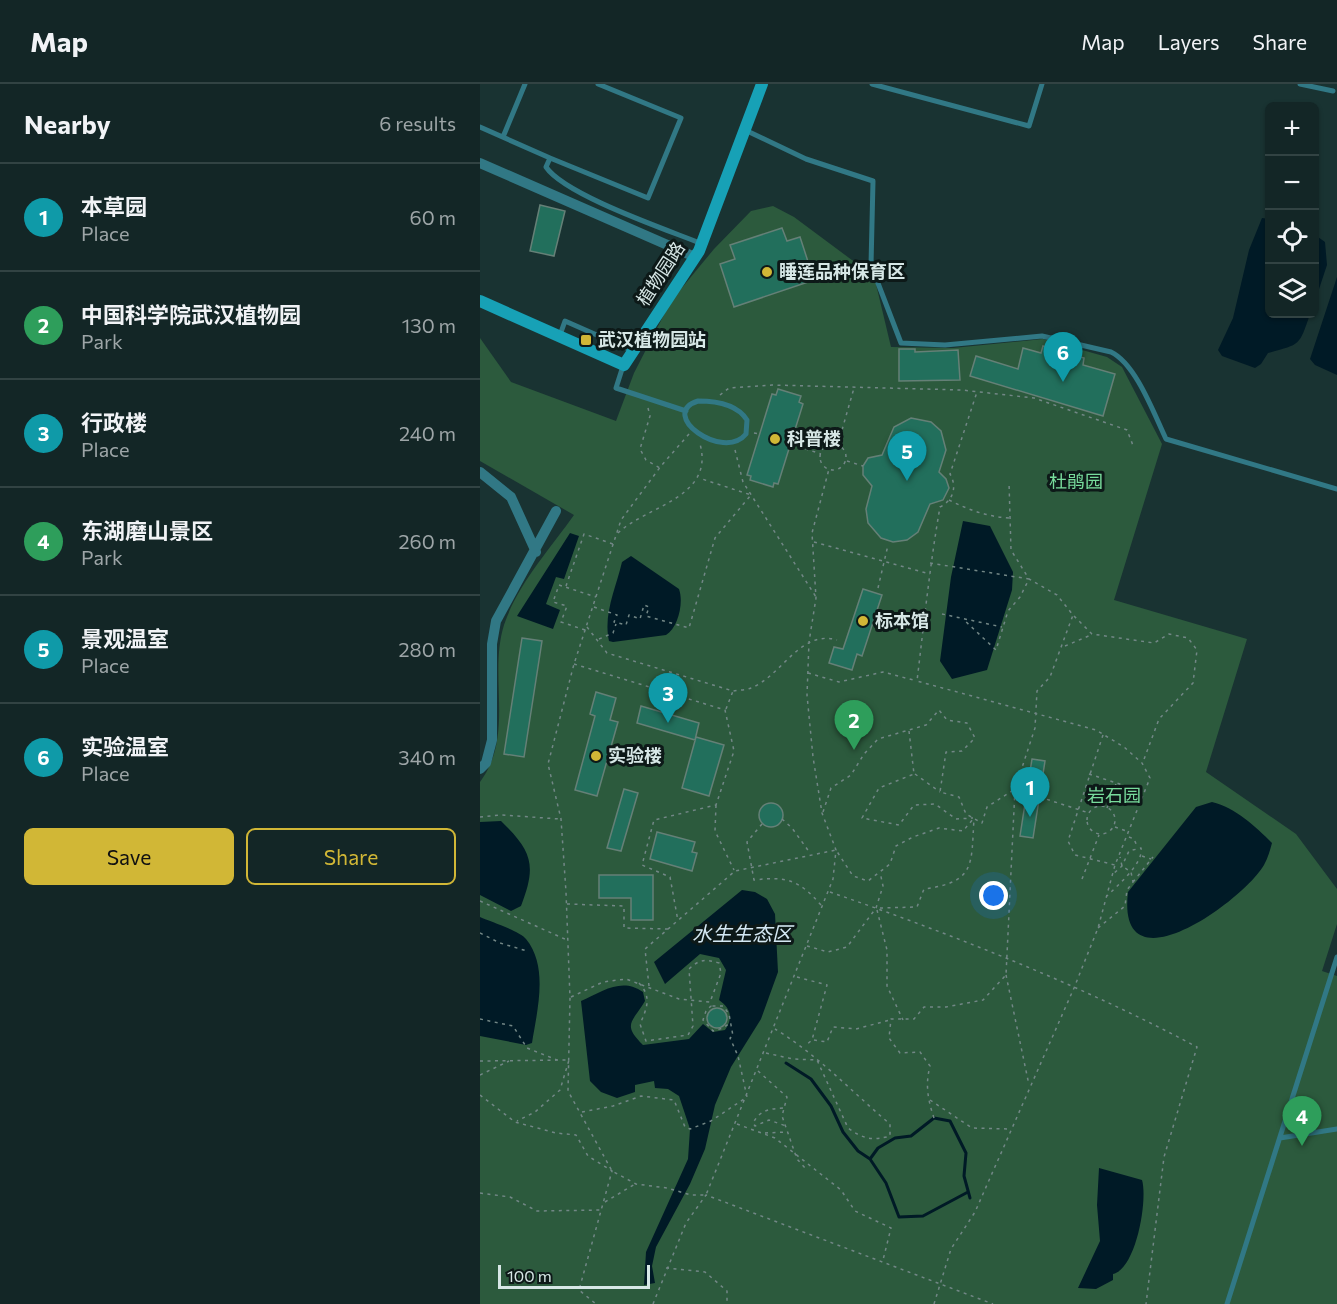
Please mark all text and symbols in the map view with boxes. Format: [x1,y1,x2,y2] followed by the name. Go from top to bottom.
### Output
[30,24,88,58] text: Map
[1081,29,1125,54] text: Map
[1158,29,1220,54] text: Layers
[1253,29,1307,54] text: Share
[1265,102,1319,318] map controls
[1265,102,1319,156] button: +
[24,108,111,139] text: Nearby
[379,111,456,135] text: 6 results
[1265,156,1319,210] button: −
[81,193,147,220] text: 本草园
[39,205,48,229] text: 1
[410,205,456,229] text: 60 m
[1265,210,1319,264] button: locate
[81,221,130,245] text: Place
[631,237,689,310] street label: 植物园路
[779,260,905,282] place label: 睡莲品种保育区
[1265,264,1319,318] button: layers
[760,265,774,279] marker: 睡莲品种保育区
[81,301,301,328] text: 中国科学院武汉植物园
[38,313,49,337] text: 2
[402,313,456,337] text: 130 m
[598,328,706,350] place label: 武汉植物园站
[81,329,123,353] text: Park
[1044,332,1082,382] pin: 6
[579,333,593,347] marker: 武汉植物园站
[81,409,147,436] text: 行政楼
[38,421,49,445] text: 3
[399,421,456,445] text: 240 m
[787,427,841,449] place label: 科普楼
[768,432,782,446] marker: 科普楼
[888,432,926,481] pin: 5
[81,437,130,461] text: Place
[1049,470,1103,492] park label: 杜鹃园
[81,517,213,544] text: 东湖磨山景区
[37,529,50,553] text: 4
[398,529,456,553] text: 260 m
[81,545,123,569] text: Park
[875,609,929,631] place label: 标本馆
[856,614,870,628] marker: 标本馆
[81,625,169,652] text: 景观温室
[38,637,49,661] text: 5
[398,637,456,661] text: 280 m
[81,653,130,677] text: Place
[648,674,687,723] pin: 3
[834,700,874,750] pin: 2
[81,733,169,760] text: 实验温室
[608,744,662,766] place label: 实验楼
[37,745,50,769] text: 6
[398,745,456,769] text: 340 m
[589,749,603,763] marker: 实验楼
[81,761,130,785] text: Place
[1010,768,1050,817] pin: 1
[1087,784,1141,806] park label: 岩石园
[24,828,234,885] button: Save
[246,828,456,885] button: Share
[979,881,1008,910] your location
[692,921,795,945] water label: 水生生态区
[1282,1096,1322,1146] pin: 4
[498,1262,650,1290] scale bar
[507,1266,552,1285] text: 100 m

